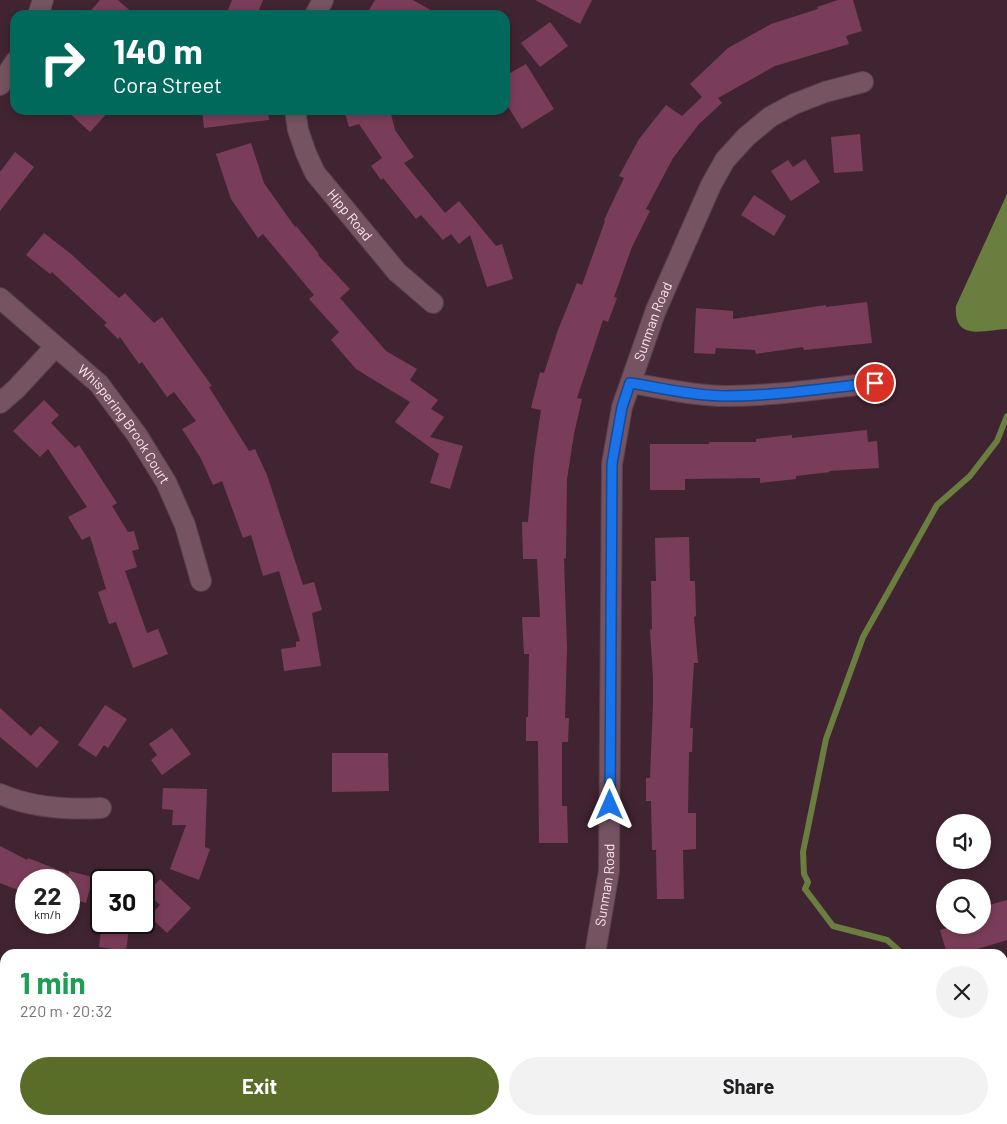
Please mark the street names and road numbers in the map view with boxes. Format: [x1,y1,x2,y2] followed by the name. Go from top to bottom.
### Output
[324,185,376,244] street label: Hipp Road
[630,279,675,363] street label: Sunman Road
[74,360,174,487] street label: Whispering Brook Court
[591,843,617,927] street label: Sunman Road

